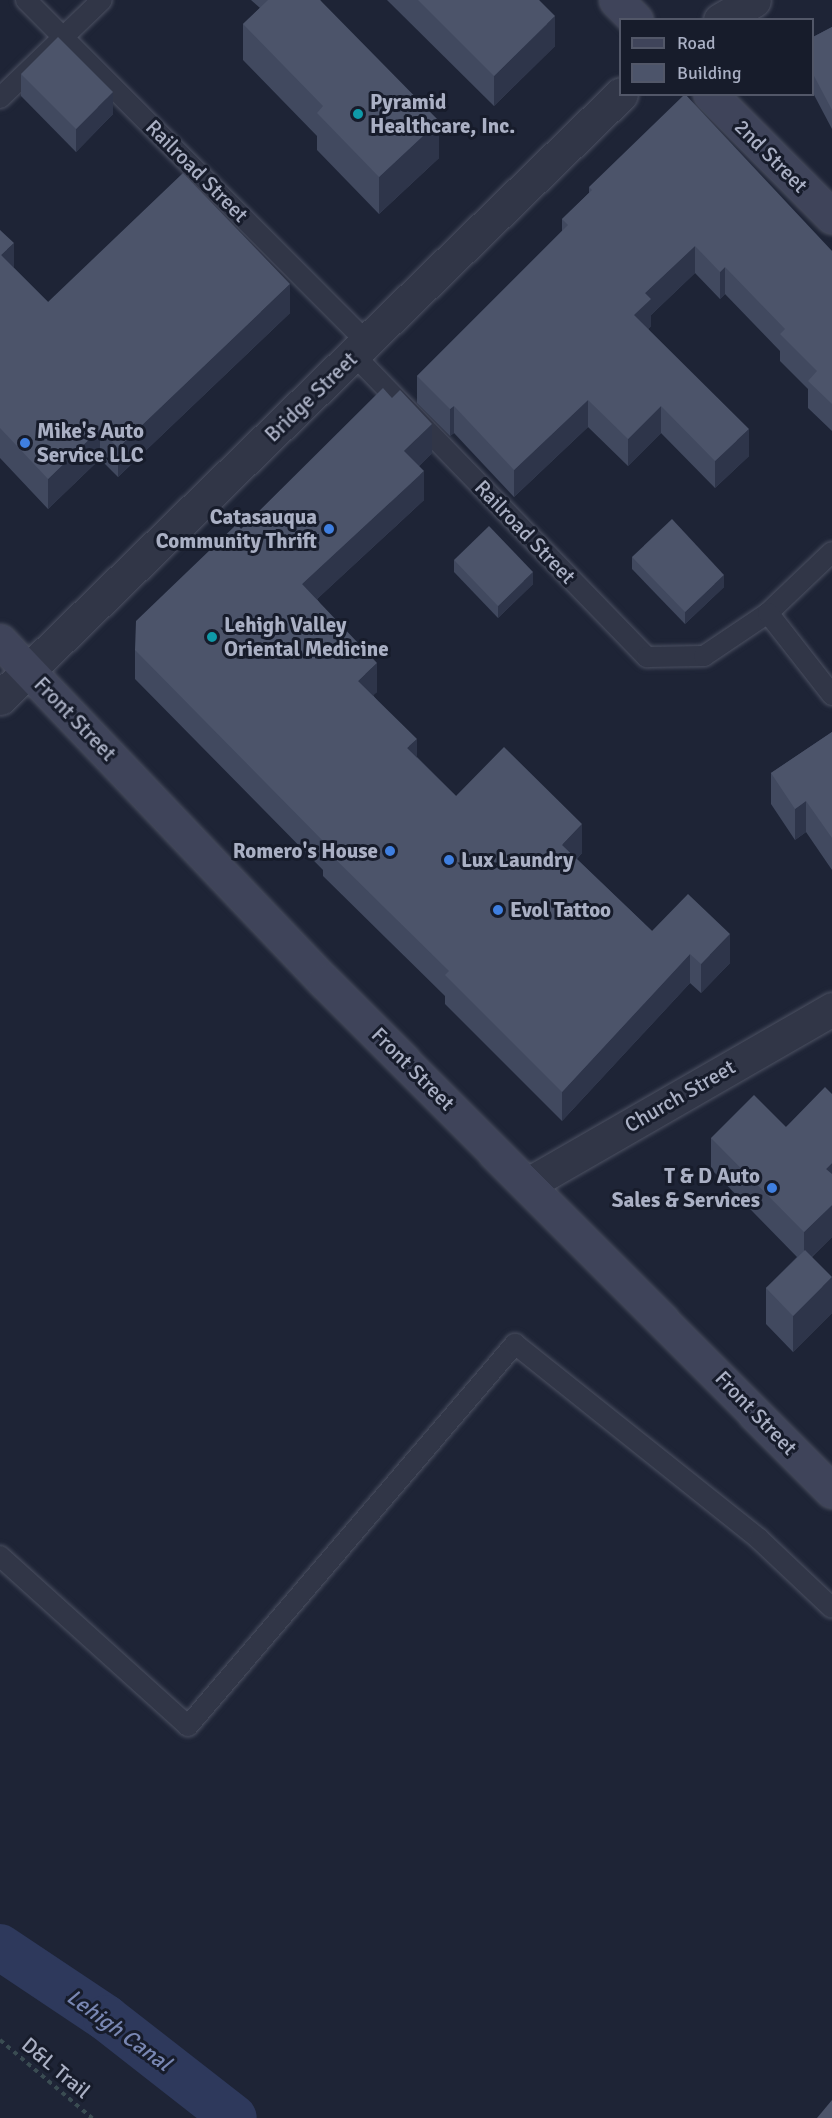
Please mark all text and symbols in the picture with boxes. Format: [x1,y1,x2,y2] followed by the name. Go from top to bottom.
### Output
[619,18,814,96] legend
[677,32,716,54] text: Road
[677,62,741,84] text: Building
[370,89,515,139] place label: Pyramid Healthcare, Inc.
[351,107,365,121] marker: Pyramid Healthcare, Inc.
[729,114,813,198] street label: 2nd Street
[141,115,253,227] street label: Railroad Street
[260,347,362,447] street label: Bridge Street
[37,418,144,468] place label: Mike's Auto Service LLC
[18,436,32,450] marker: Mike's Auto Service LLC
[469,475,581,589] street label: Railroad Street
[156,504,317,554] place label: Catasauqua Community Thrift
[322,522,336,536] marker: Catasauqua Community Thrift
[224,612,389,662] place label: Lehigh Valley Oriental Medicine
[205,630,219,644] marker: Lehigh Valley Oriental Medicine
[29,672,121,766] street label: Front Street
[233,838,378,864] place label: Romero's House
[383,844,397,858] marker: Romero's House
[461,847,574,873] place label: Lux Laundry
[442,853,456,867] marker: Lux Laundry
[510,897,611,923] place label: Evol Tattoo
[491,903,505,917] marker: Evol Tattoo
[366,1022,460,1116] street label: Front Street
[620,1054,740,1138] street label: Church Street
[612,1163,760,1213] place label: T & D Auto Sales & Services
[765,1181,779,1195] marker: T & D Auto Sales & Services
[710,1366,802,1460] street label: Front Street
[62,1983,176,2077] water label: Lehigh Canal
[17,2032,95,2104] street label: D&L Trail

